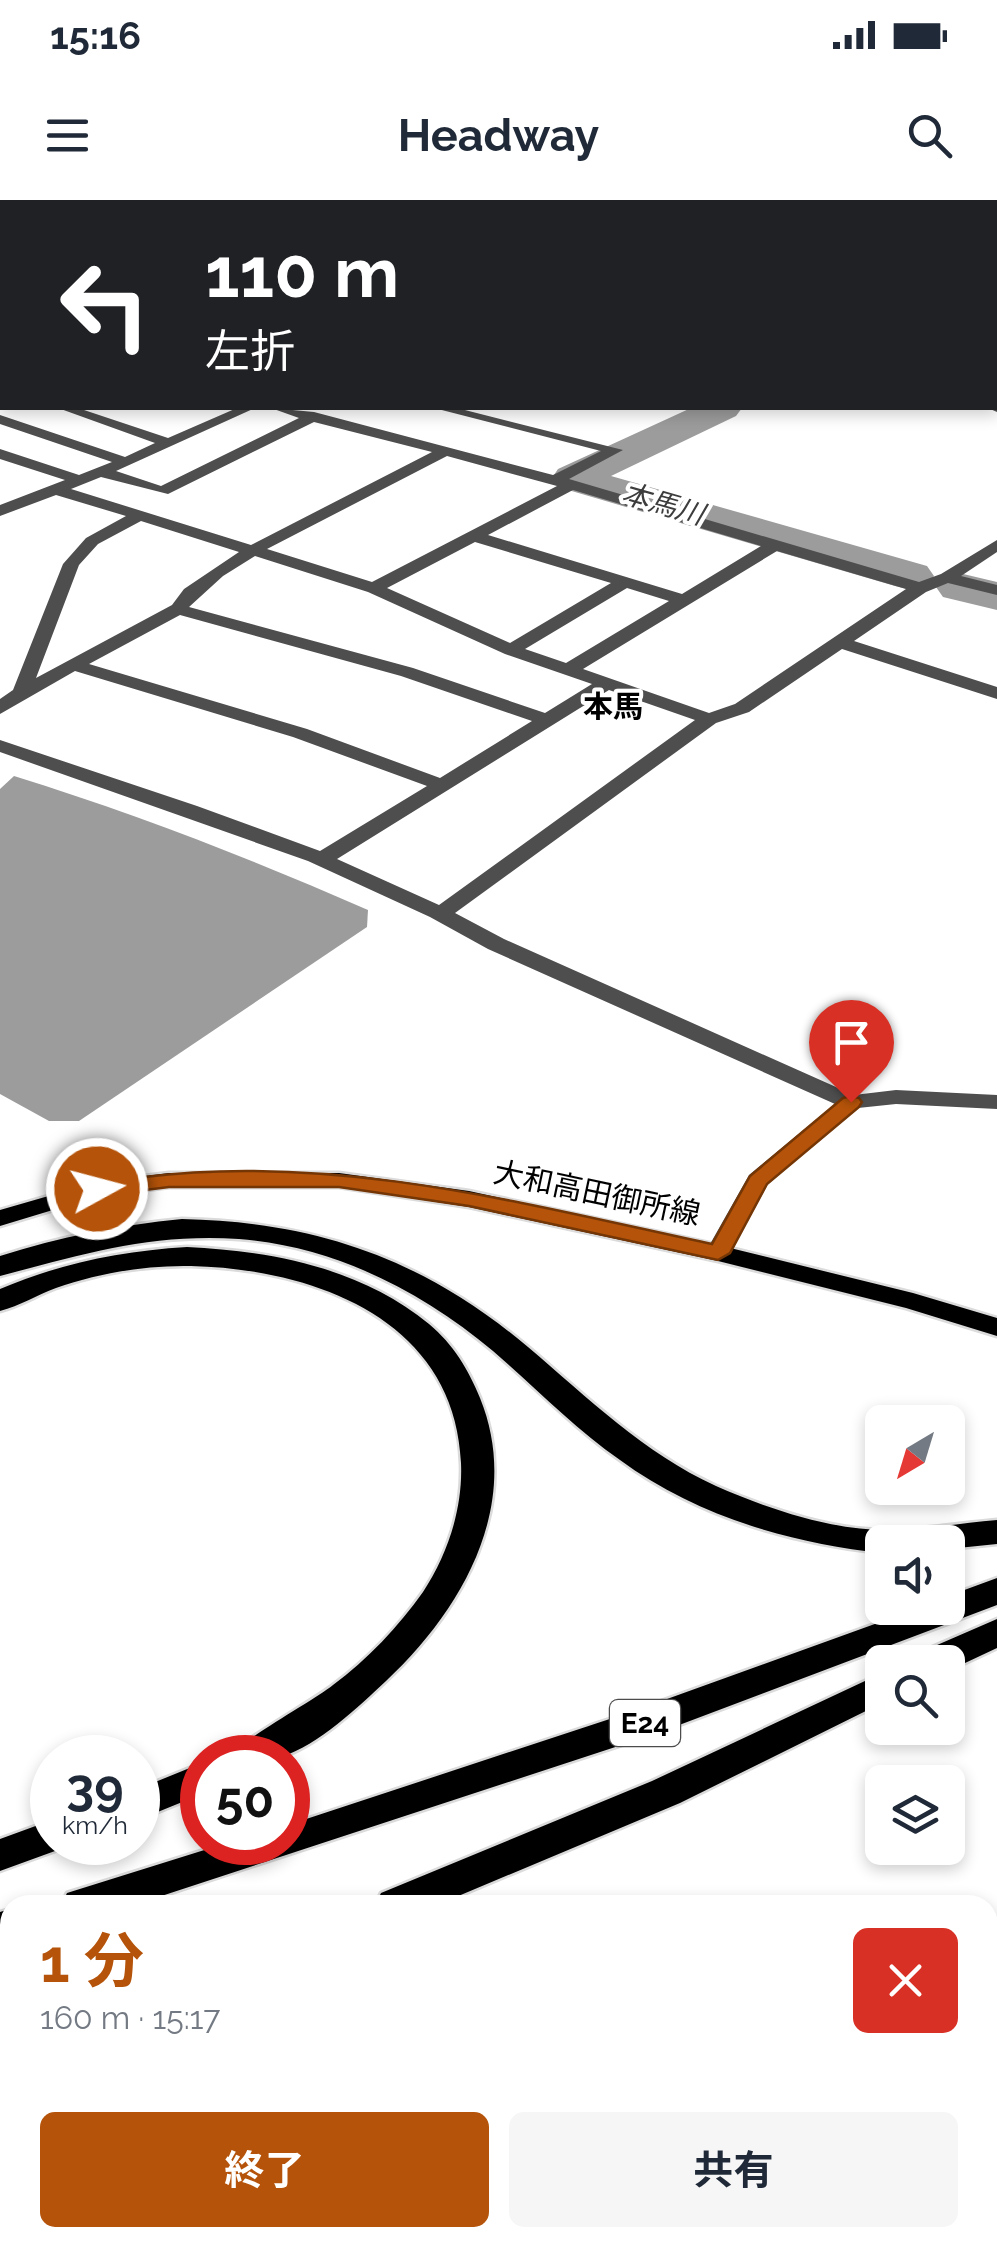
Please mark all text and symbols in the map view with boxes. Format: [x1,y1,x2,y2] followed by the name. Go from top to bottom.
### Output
[50,13,141,58] text: 15:16
[40,108,95,163] icon: menu
[902,108,957,163] icon: search
[398,109,599,162] text: Headway
[205,231,399,313] text: 110 m
[40,240,170,370] icon: left
[205,325,295,378] text: 左折
[618,477,711,532] water label: 本馬川
[583,689,643,724] district label: 本馬
[809,1000,894,1103] pin
[824,1015,879,1070] icon: arrive
[45,1137,149,1241] position arrow
[491,1154,703,1232] street label: 大和高田御所線
[865,1405,965,1505] north arrow
[865,1405,965,1865] map controls
[865,1525,965,1625] button: sound
[865,1645,965,1745] button: search
[610,1700,680,1746] road number: E24
[180,1735,310,1865] speed limit sign: 50
[66,1758,124,1817] text: 39
[865,1765,965,1865] button: layers
[62,1810,128,1840] text: km/h
[40,1926,144,1996] text: 1 分
[853,1928,958,2033] button: close
[40,1999,220,2036] text: 160 m · 15:17
[40,2112,489,2227] button: 終了
[509,2112,958,2227] button: 共有

